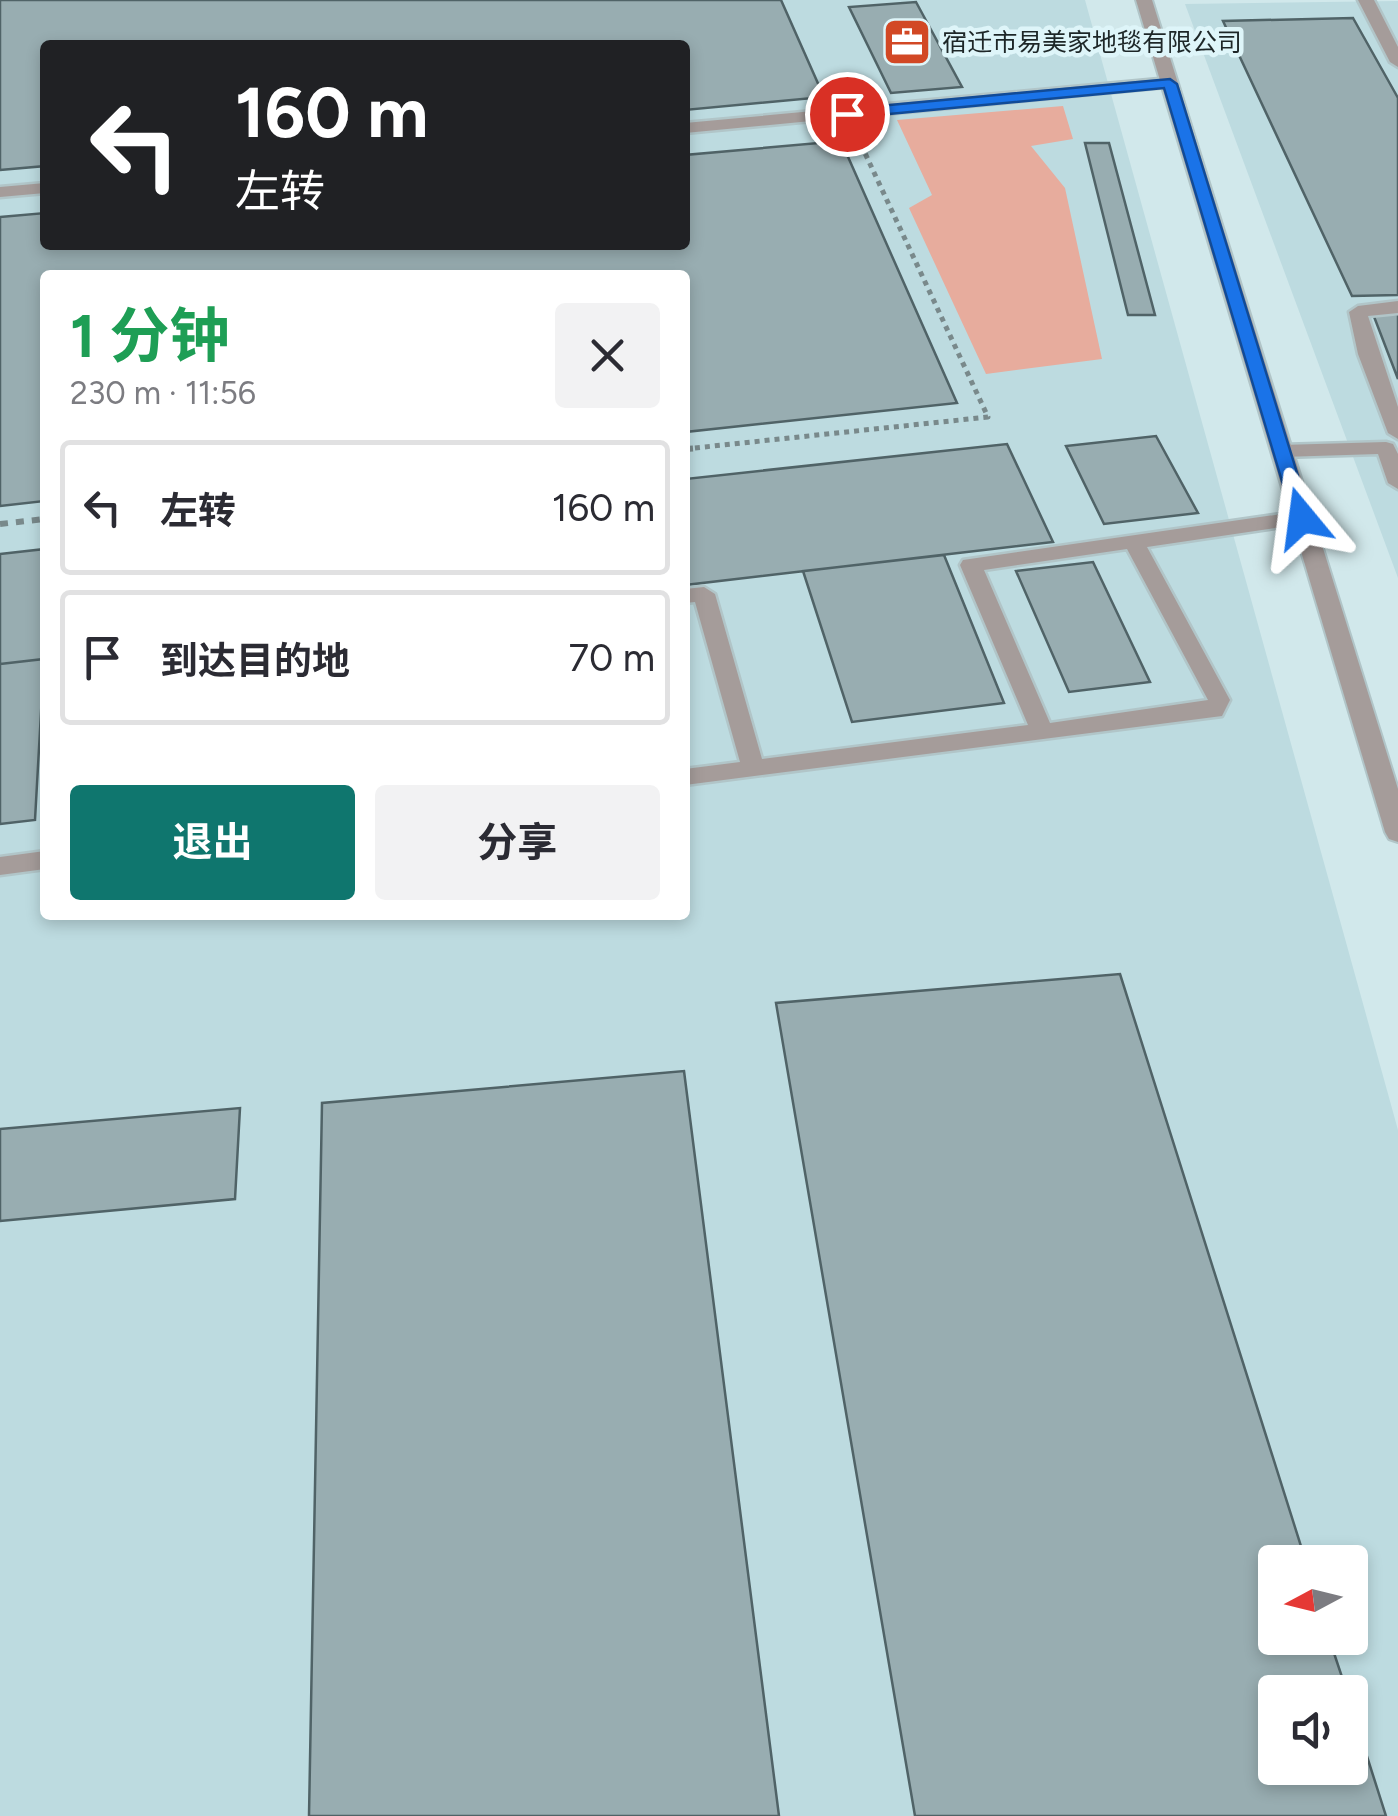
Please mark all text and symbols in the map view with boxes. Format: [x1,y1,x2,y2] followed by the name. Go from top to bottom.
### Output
[881,16,933,68] office icon: 宿迁市易美家地毯有限公司
[942,27,1242,57] place label: 宿迁市易美家地毯有限公司
[235,70,428,155] text: 160 m
[805,72,890,157] pin
[70,80,200,210] icon: left
[820,87,875,142] icon: arrive
[235,164,325,218] text: 左转
[70,300,230,372] text: 1 分钟
[555,303,660,408] button: close
[70,374,256,412] text: 230 m · 11:56
[1250,466,1354,570] position arrow
[75,480,130,535] icon: left
[552,485,655,531] text: 160 m
[160,488,236,534] text: 左转
[75,630,130,685] icon: arrive
[569,635,655,681] text: 70 m
[160,638,350,684] text: 到达目的地
[70,785,355,900] button: 退出
[375,785,660,900] button: 分享
[1258,1545,1368,1655] north arrow
[1258,1545,1368,1785] map controls
[1258,1675,1368,1785] button: sound

